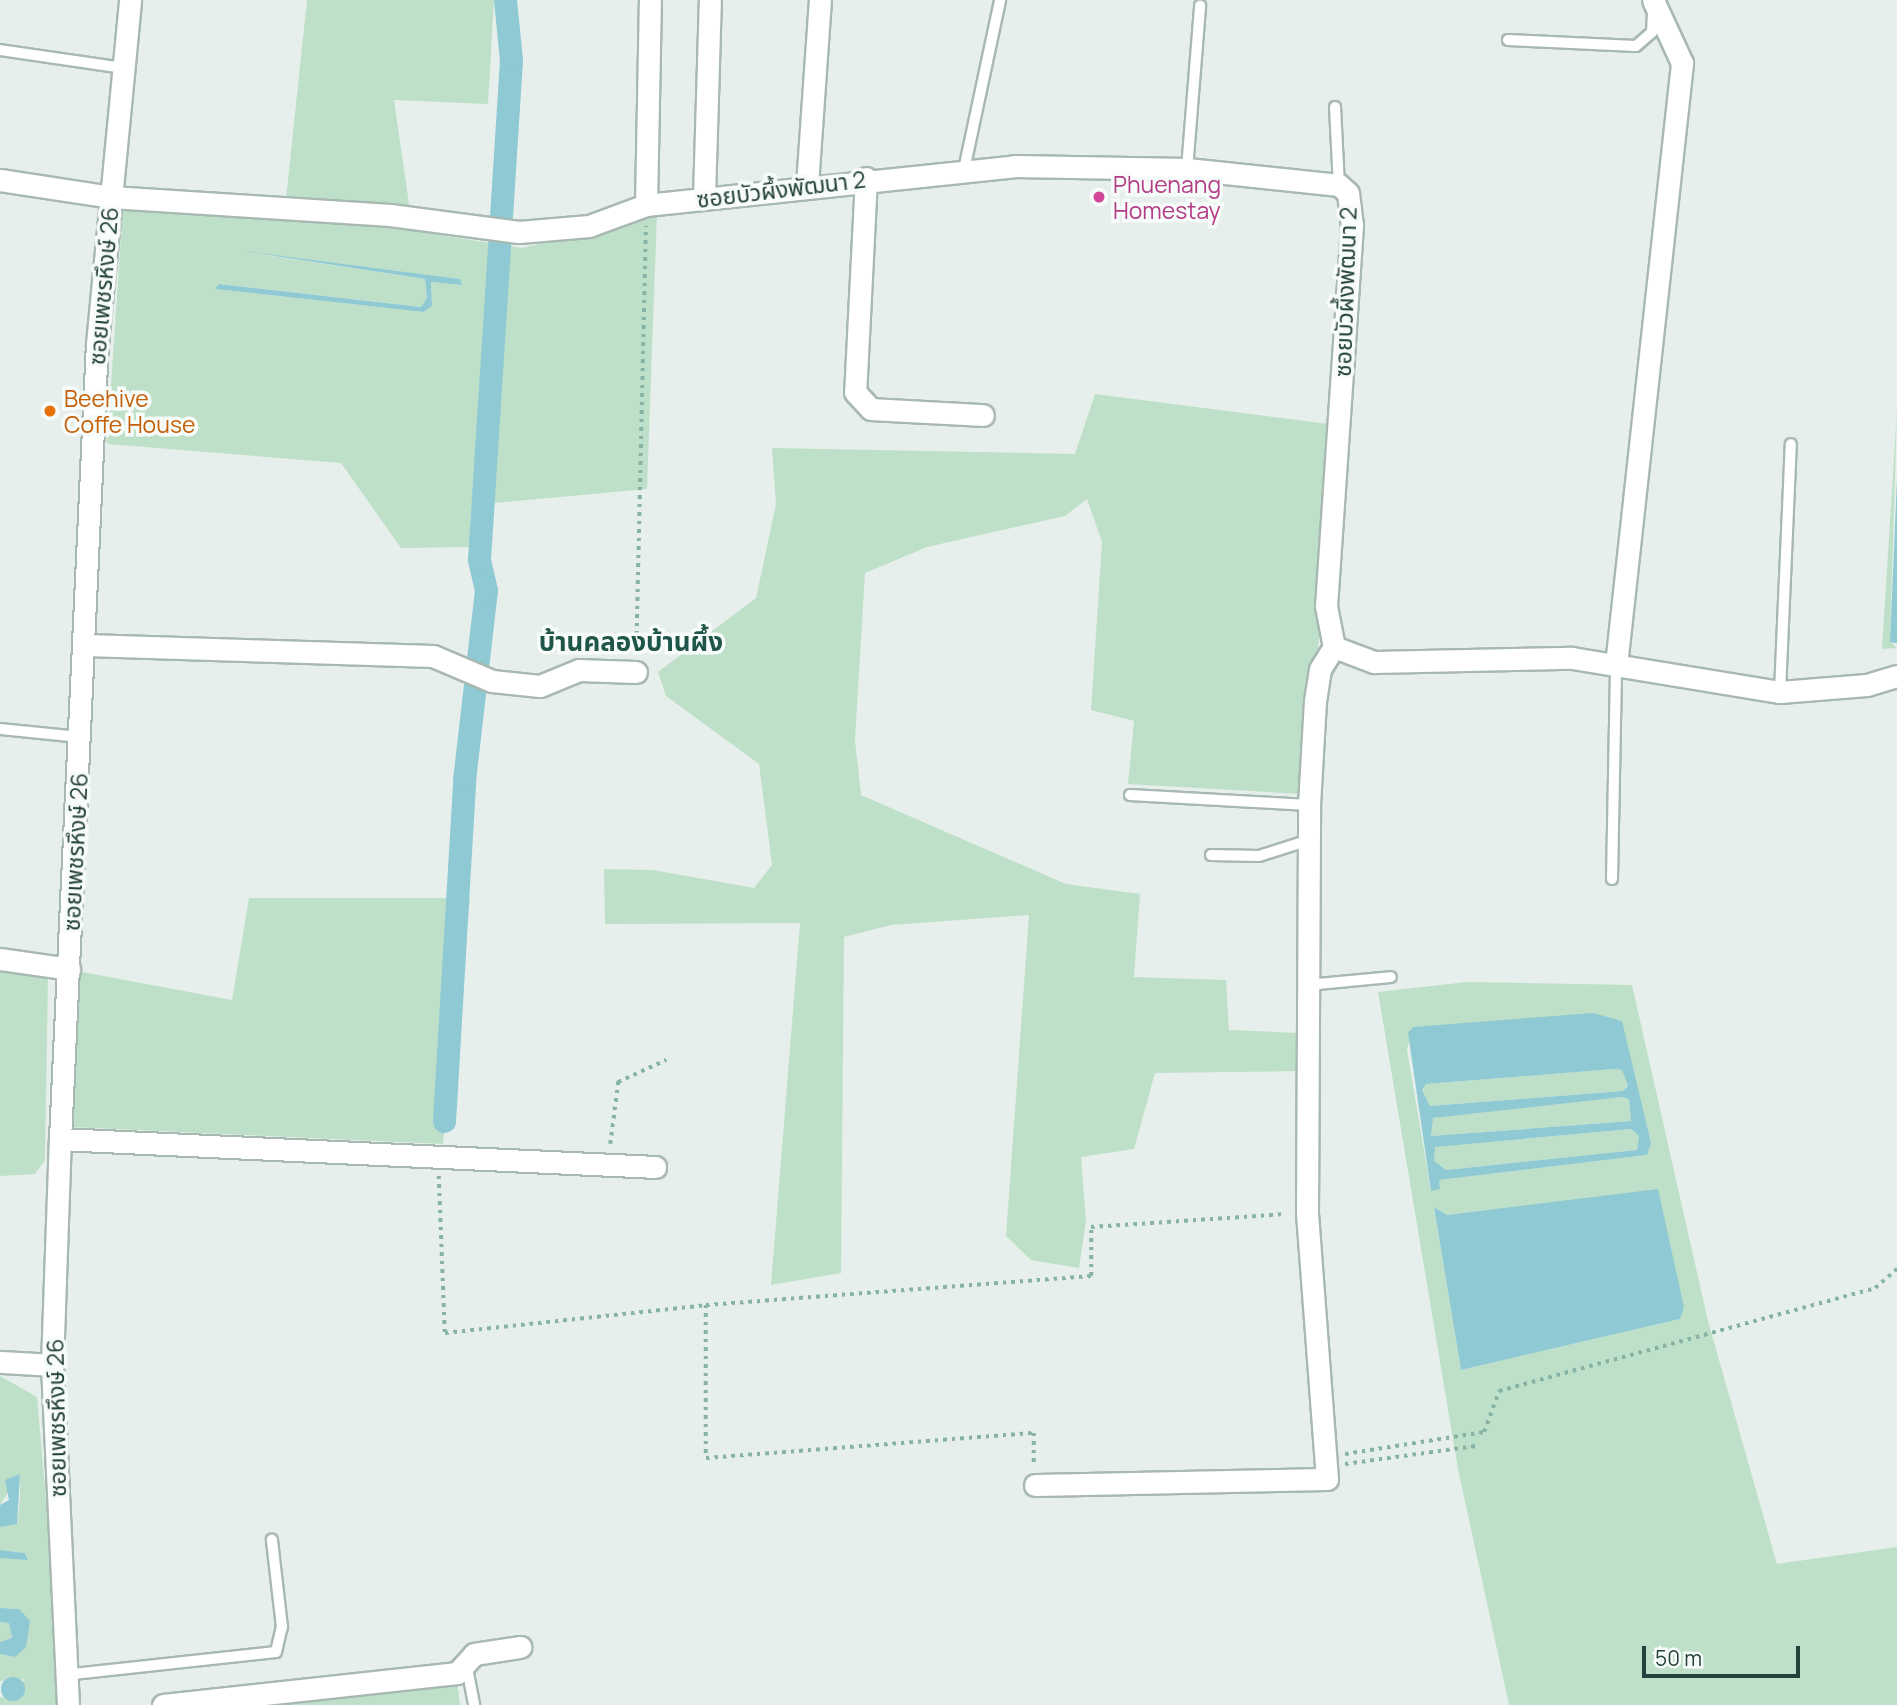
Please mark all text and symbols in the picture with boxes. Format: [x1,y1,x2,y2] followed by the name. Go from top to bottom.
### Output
[695,165,867,213] street label: ซอยบัวผึ้งพัฒนา 2
[1113,170,1221,224] place label: Phuenang Homestay
[1091,189,1107,205] marker: Phuenang Homestay
[82,206,124,366] street label: ซอยเพชรหึงษ์ 26
[1328,207,1362,377] street label: ซอยบัวผึ้งพัฒนา 2
[64,384,195,438] place label: Beehive Coffe House
[42,403,58,419] marker: Beehive Coffe House
[539,626,723,658] district label: บ้านคลองบ้านผึ้ง
[57,772,93,932] street label: ซอยเพชรหึงษ์ 26
[41,1339,71,1497] street label: ซอยเพชรหึงษ์ 26
[1645,1632,1802,1676] scale bar
[1655,1644,1702,1672] text: 50 m

